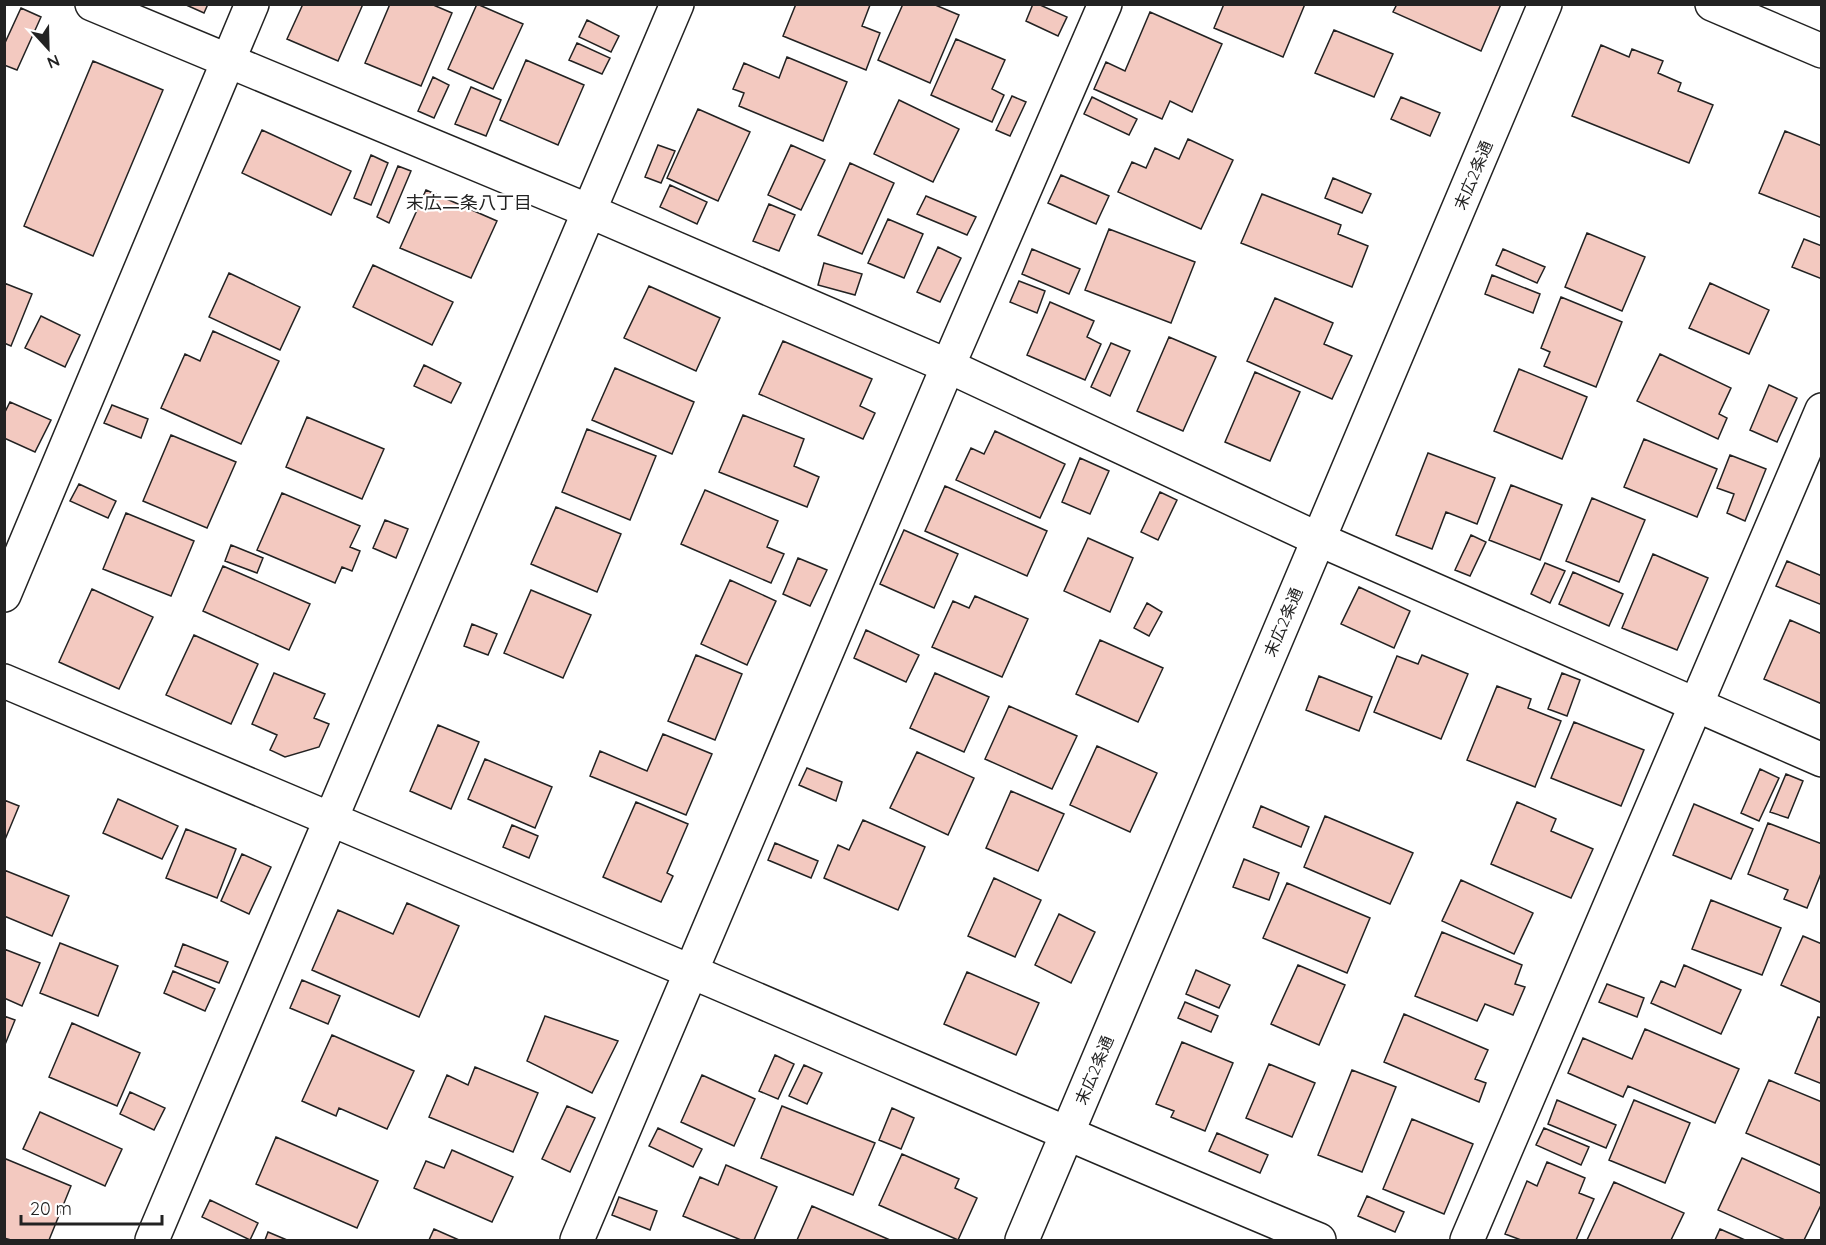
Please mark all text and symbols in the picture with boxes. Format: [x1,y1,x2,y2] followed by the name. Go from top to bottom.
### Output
[18,18,78,78] north arrow
[44,50,63,73] text: N
[1450,138,1496,212] street label: 末広2条通
[406,191,532,214] district label: 末広二条八丁目
[1260,585,1306,659] street label: 末広2条通
[1071,1033,1117,1107] street label: 末広2条通
[21,1188,162,1226] scale bar
[30,1197,72,1220] text: 20 m

